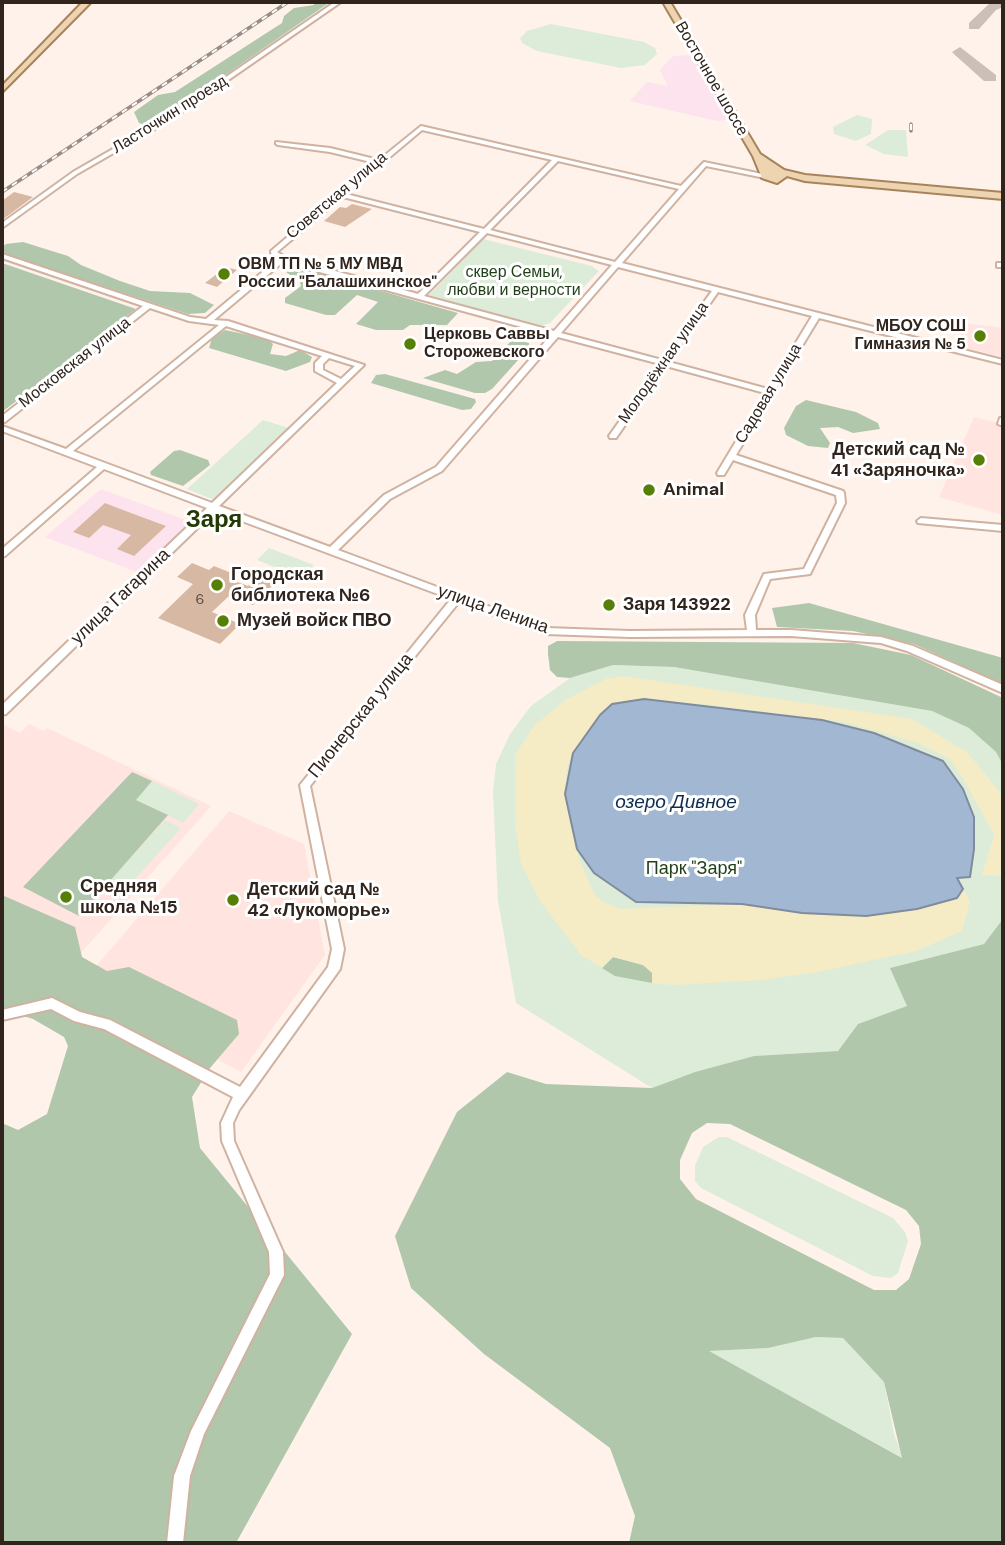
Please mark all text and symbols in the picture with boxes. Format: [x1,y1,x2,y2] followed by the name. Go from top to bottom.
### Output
[670,18,752,140] street label: Восточное шоссе
[109,72,231,158] street label: Ласточкин проезд
[283,148,391,244] street label: Советская улица
[238,255,437,293] place label: ОВМ ТП № 5 МУ МВД России "Балашихинское"
[447,263,581,301] park label: сквер Семьи, любви и верности
[216,266,232,282] marker: ОВМ ТП № 5 МУ МВД России "Балашихинское"
[615,299,713,427] street label: Молодёжная улица
[16,314,134,412] street label: Московская улица
[854,317,966,355] place label: МБОУ СОШ Гимназия № 5
[424,325,550,363] place label: Церковь Саввы Сторожевского
[972,328,988,344] marker: МБОУ СОШ Гимназия № 5
[402,336,418,352] marker: Церковь Саввы Сторожевского
[732,341,806,447] street label: Садовая улица
[831,439,965,482] place label: Детский сад № 41 «Заряночка»
[971,452,987,468] marker: Детский сад № 41 «Заряночка»
[663,479,724,501] place label: Animal
[641,482,657,498] marker: Animal
[186,507,242,535] district label: Заря
[67,544,175,650] street label: улица Гагарина
[231,564,370,606] place label: Городская библиотека №6
[209,577,225,593] marker: Городская библиотека №6
[435,581,551,639] street label: улица Ленина
[196,592,204,608] house number: 6
[623,594,731,616] place label: Заря 143922
[601,597,617,613] marker: Заря 143922
[237,610,391,632] place label: Музей войск ПВО
[215,613,231,629] marker: Музей войск ПВО
[304,649,418,783] street label: Пионерская улица
[615,792,737,814] water label: озеро Дивное
[646,858,742,880] park label: Парк "Заря"
[80,876,178,918] place label: Средняя школа №15
[247,879,390,922] place label: Детский сад № 42 «Лукоморье»
[58,889,74,905] marker: Средняя школа №15
[225,892,241,908] marker: Детский сад № 42 «Лукоморье»

